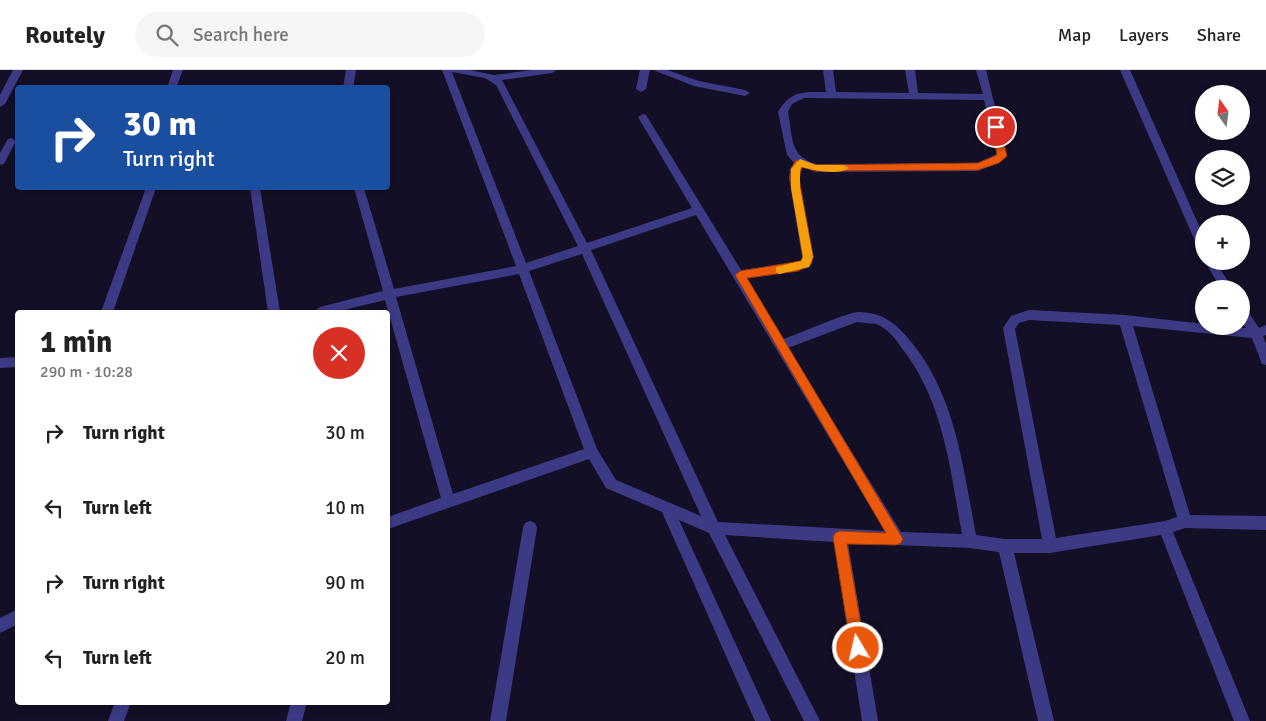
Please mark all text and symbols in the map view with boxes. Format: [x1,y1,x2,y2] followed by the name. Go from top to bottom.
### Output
[135,12,485,57] search box
[25,20,105,50] text: Routely
[153,21,181,49] icon: search
[193,23,289,47] text: Search here
[1058,24,1091,46] text: Map
[1119,24,1169,46] text: Layers
[1197,24,1241,46] text: Share
[1195,85,1250,140] north arrow
[1195,85,1250,335] map controls
[123,102,197,145] text: 30 m
[40,105,105,170] icon: right
[975,106,1017,148] pin
[982,113,1010,141] icon: arrive
[123,145,215,172] text: Turn right
[1195,150,1250,205] button: layers
[1195,215,1250,270] button: +
[1195,280,1250,335] button: −
[40,324,112,361] text: 1 min
[313,327,365,379] button: close
[40,362,133,382] text: 290 m · 10:28
[40,419,68,447] icon: right
[83,421,165,445] text: Turn right
[325,421,365,445] text: 30 m
[40,494,68,522] icon: left
[83,496,152,520] text: Turn left
[325,496,365,520] text: 10 m
[40,569,68,597] icon: right
[83,571,165,595] text: Turn right
[325,571,365,595] text: 90 m
[831,621,883,673] position arrow
[40,644,68,672] icon: left
[83,646,152,670] text: Turn left
[325,646,365,670] text: 20 m

